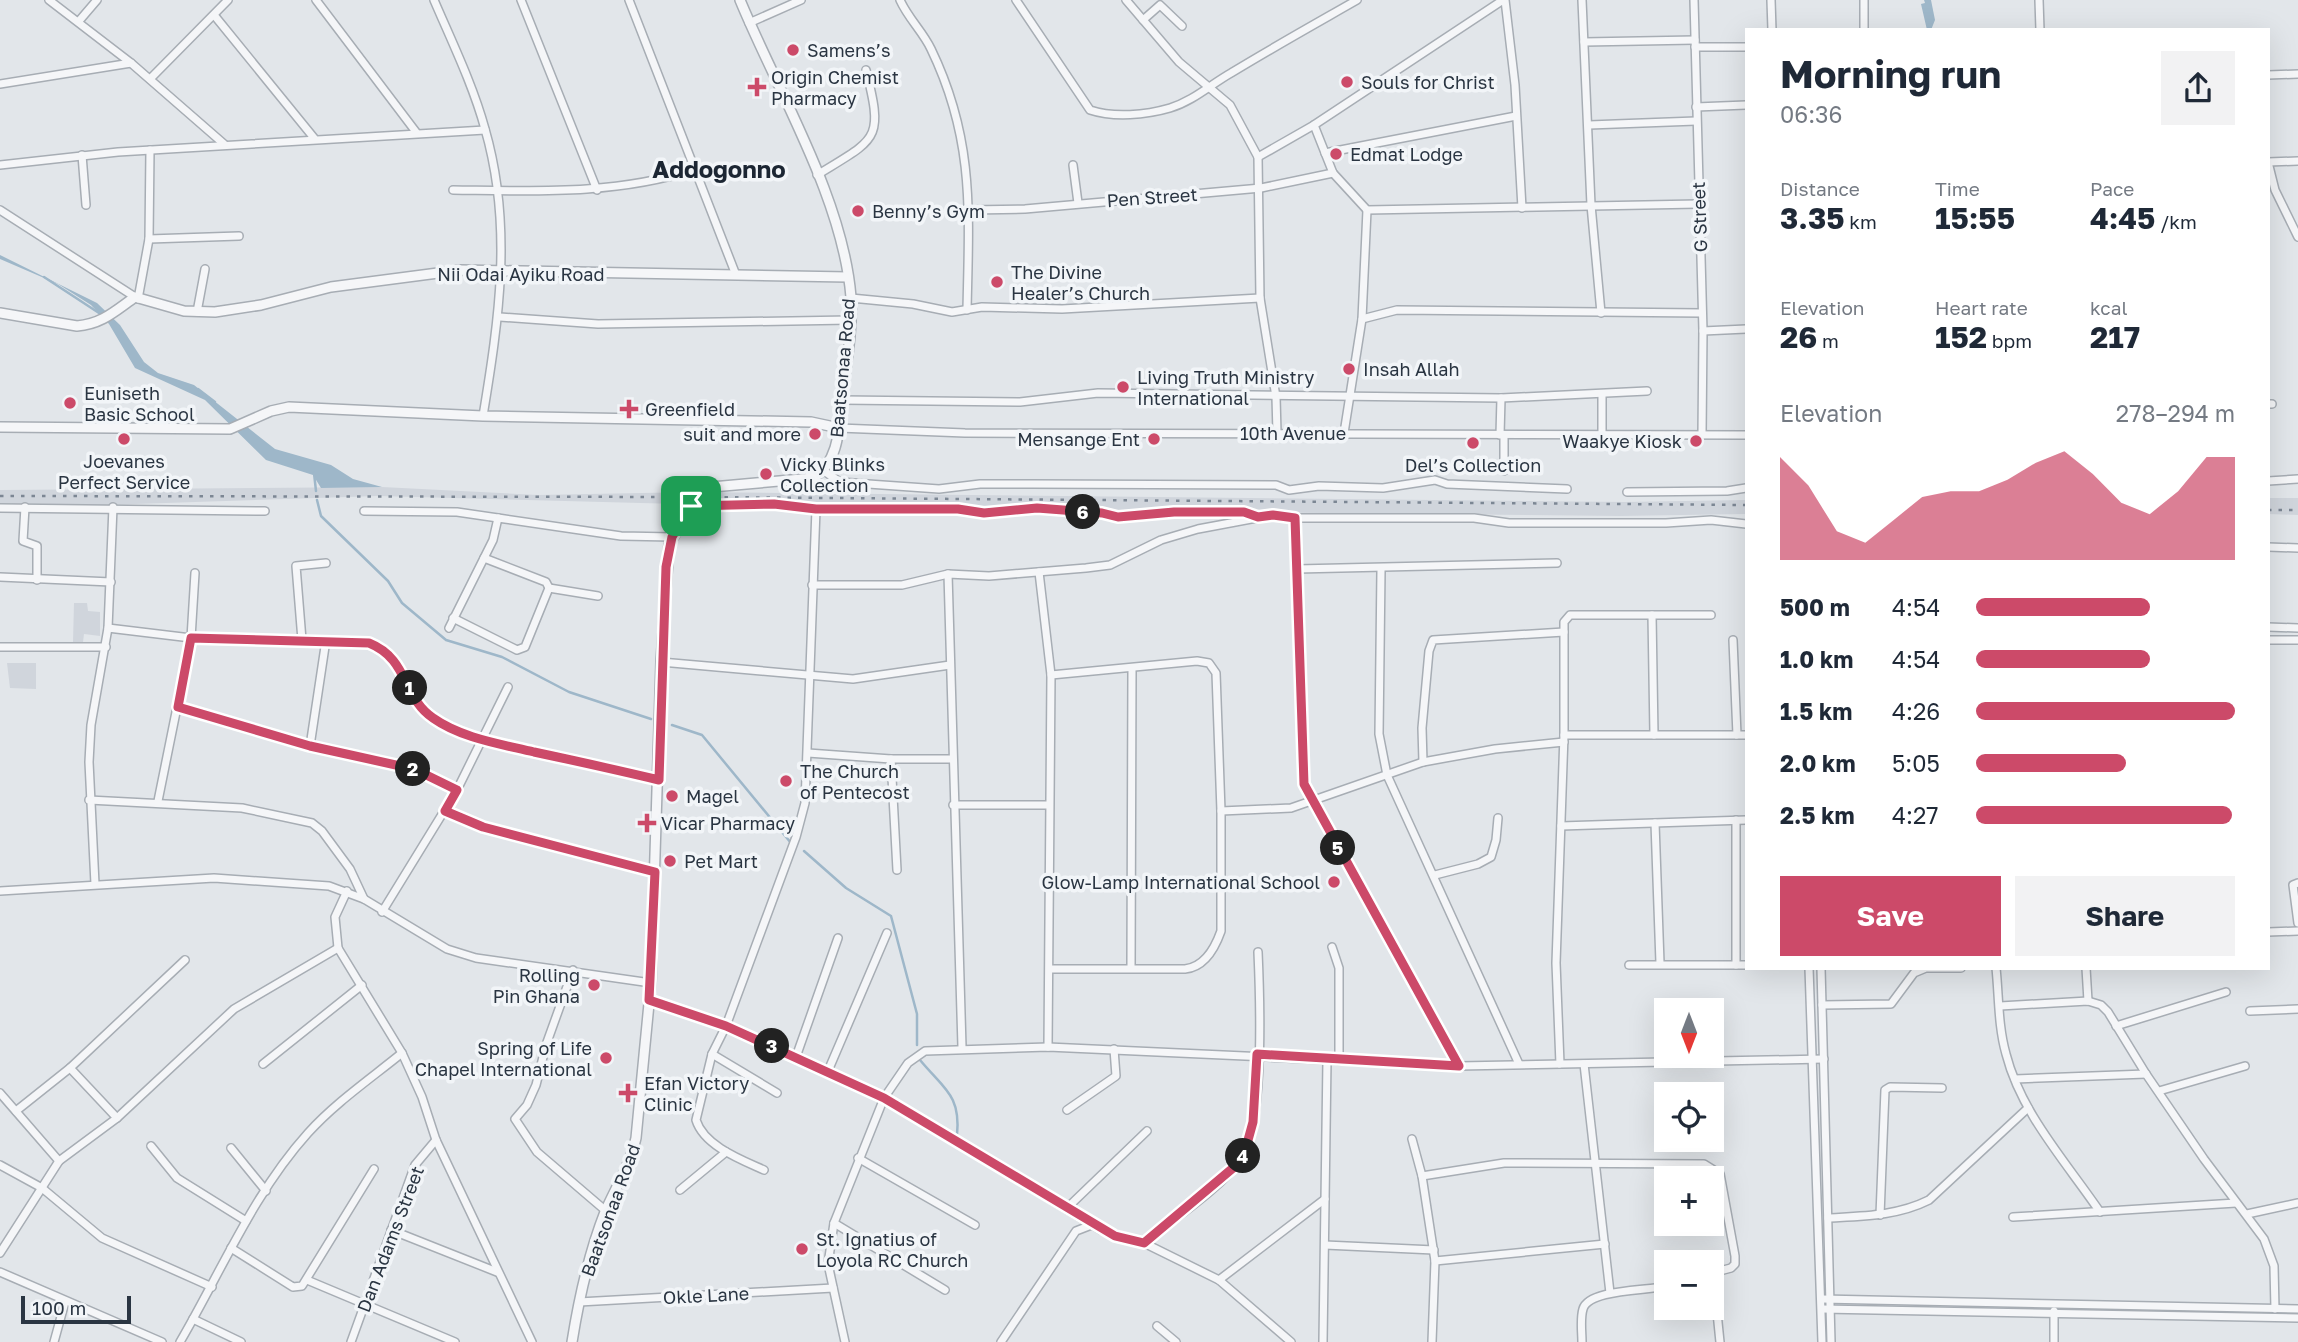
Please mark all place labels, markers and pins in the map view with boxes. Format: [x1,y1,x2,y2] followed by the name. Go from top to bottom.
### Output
[807,39,891,61] place label: Samens’s
[785,42,801,58] marker: Samens’s
[771,66,899,109] place label: Origin Chemist Pharmacy
[1361,71,1495,93] place label: Souls for Christ
[1339,74,1355,90] marker: Souls for Christ
[749,79,765,95] marker: Origin Chemist Pharmacy
[1350,143,1463,165] place label: Edmat Lodge
[1328,146,1344,162] marker: Edmat Lodge
[872,200,985,222] place label: Benny’s Gym
[850,203,866,219] marker: Benny’s Gym
[1011,261,1150,304] place label: The Divine Healer’s Church
[989,274,1005,290] marker: The Divine Healer’s Church
[1363,358,1459,380] place label: Insah Allah
[1341,361,1357,377] marker: Insah Allah
[1137,366,1314,409] place label: Living Truth Ministry International
[1115,379,1131,395] marker: Living Truth Ministry International
[84,382,195,425] place label: Euniseth Basic School
[62,395,78,411] marker: Euniseth Basic School
[645,398,735,420] place label: Greenfield
[619,399,639,419] marker: Greenfield
[683,423,801,445] place label: suit and more
[807,426,823,442] marker: suit and more
[1017,428,1140,450] place label: Mensange Ent
[1562,430,1682,452] place label: Waakye Kiosk
[116,431,132,447] marker: Joevanes Perfect Service
[1146,431,1162,447] marker: Mensange Ent
[1688,433,1704,449] marker: Waakye Kiosk
[1465,435,1481,451] marker: Del’s Collection
[58,450,190,493] place label: Joevanes Perfect Service
[780,453,885,496] place label: Vicky Blinks Collection
[1405,454,1541,476] place label: Del’s Collection
[758,466,774,482] marker: Vicky Blinks Collection
[661,476,721,536] pin
[1066,494,1100,530] pin: 6
[392,670,428,706] pin: 1
[396,752,430,786] pin: 2
[800,760,910,803] place label: The Church of Pentecost
[778,773,794,789] marker: The Church of Pentecost
[686,785,739,807] place label: Magel
[664,788,680,804] marker: Magel
[661,812,795,834] place label: Vicar Pharmacy
[639,815,655,831] marker: Vicar Pharmacy
[1320,830,1356,866] pin: 5
[684,850,758,872] place label: Pet Mart
[662,853,678,869] marker: Pet Mart
[1041,871,1320,893] place label: Glow-Lamp International School
[1326,874,1342,890] marker: Glow-Lamp International School
[493,964,580,1007] place label: Rolling Pin Ghana
[586,977,602,993] marker: Rolling Pin Ghana
[754,1028,790,1064] pin: 3
[415,1037,592,1080] place label: Spring of Life Chapel International
[598,1050,614,1066] marker: Spring of Life Chapel International
[644,1072,749,1115] place label: Efan Victory Clinic
[618,1083,638,1103] marker: Efan Victory Clinic
[1226,1138,1260,1174] pin: 4
[816,1228,968,1271] place label: St. Ignatius of Loyola RC Church
[794,1241,810,1257] marker: St. Ignatius of Loyola RC Church

